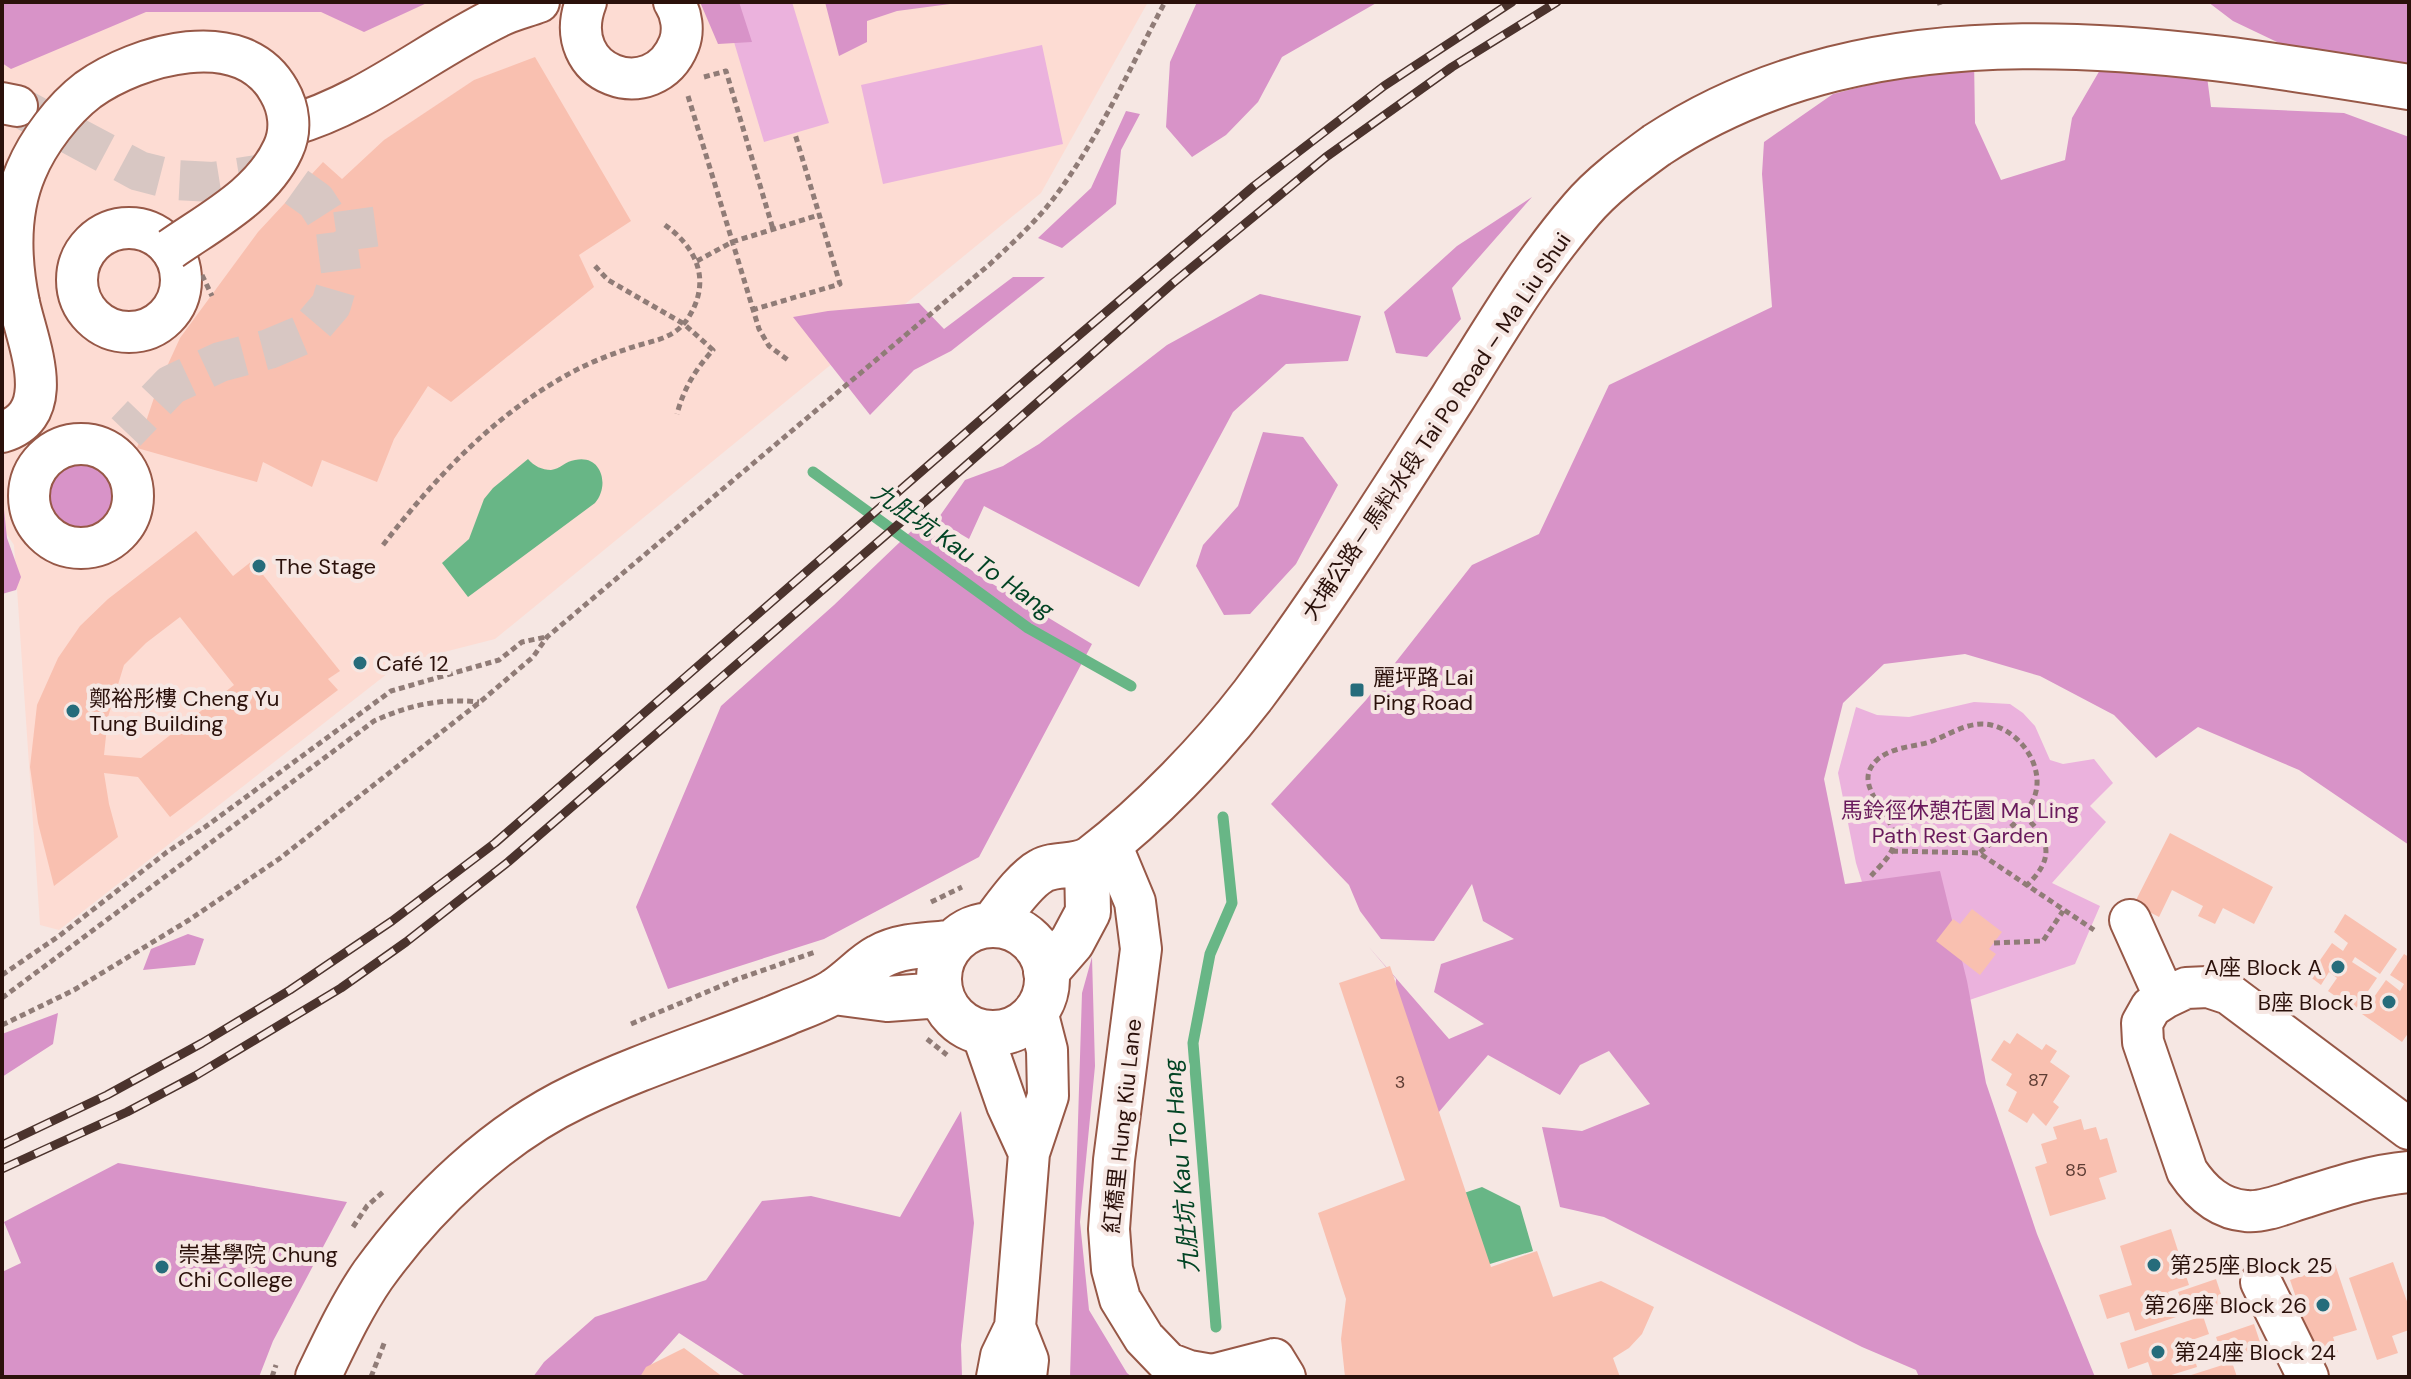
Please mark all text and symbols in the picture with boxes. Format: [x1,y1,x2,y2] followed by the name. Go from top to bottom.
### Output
[1295,227,1577,626] street label: 大埔公路－馬料水段 Tai Po Road – Ma Liu Shui
[866,476,1061,626] water label: 九肚坑 Kau To Hang
[275,552,376,581] place label: The Stage
[250,557,268,575] marker: The Stage
[376,649,449,678] place label: Café 12
[351,654,369,672] marker: Café 12
[1373,663,1474,717] place label: 麗坪路 Lai Ping Road
[1348,681,1366,699] marker: 麗坪路 Lai Ping Road
[89,684,279,738] place label: 鄭裕彤樓 Cheng Yu Tung Building
[64,702,82,720] marker: 鄭裕彤樓 Cheng Yu Tung Building
[1841,796,2079,850] park label: 馬鈴徑休憩花園 Ma Ling Path Rest Garden
[2204,953,2322,982] place label: A座 Block A
[2329,958,2347,976] marker: A座 Block A
[2258,988,2373,1017] place label: B座 Block B
[2380,993,2398,1011] marker: B座 Block B
[1097,1017,1148,1235] street label: 紅橋里 Hung Kiu Lane
[1156,1057,1205,1275] water label: 九肚坑 Kau To Hang
[2028,1068,2048,1092] house number: 87
[1395,1070,1405,1094] house number: 3
[2065,1158,2087,1182] house number: 85
[178,1240,338,1294] place label: 崇基學院 Chung Chi College
[2170,1251,2333,1280] place label: 第25座 Block 25
[2145,1256,2163,1274] marker: 第25座 Block 25
[153,1258,171,1276] marker: 崇基學院 Chung Chi College
[2143,1291,2307,1320] place label: 第26座 Block 26
[2314,1296,2332,1314] marker: 第26座 Block 26
[2174,1338,2336,1367] place label: 第24座 Block 24
[2149,1343,2167,1361] marker: 第24座 Block 24

